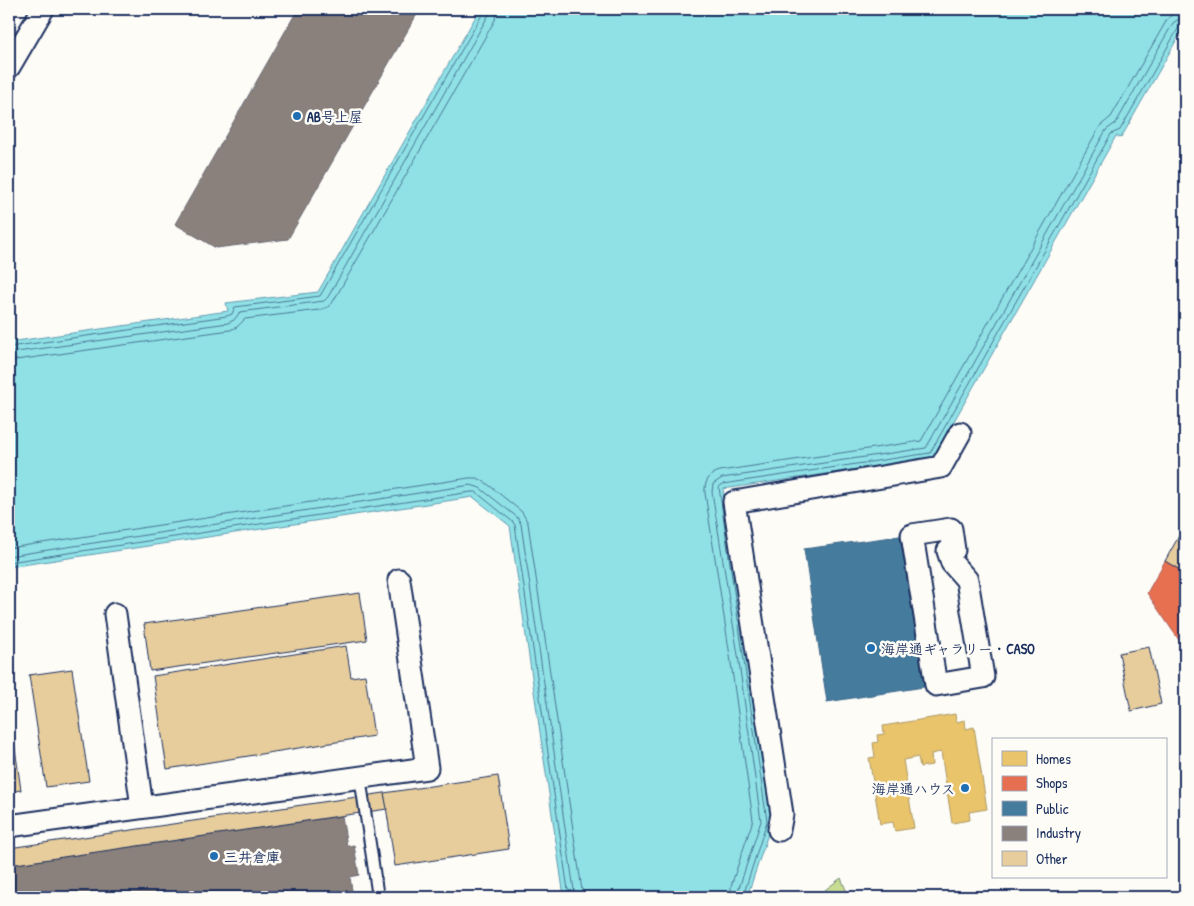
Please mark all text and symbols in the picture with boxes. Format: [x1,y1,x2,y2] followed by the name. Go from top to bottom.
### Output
[307,107,363,126] place label: AB号上屋
[291,110,303,122] marker: AB号上屋
[881,639,1035,658] place label: 海岸通ギャラリー・CASO
[865,642,877,654] marker: 海岸通ギャラリー・CASO
[992,738,1166,878] legend
[1036,748,1071,769] text: Homes
[1036,772,1068,793] text: Shops
[872,779,955,798] place label: 海岸通ハウス
[959,782,971,794] marker: 海岸通ハウス
[1036,798,1069,819] text: Public
[1036,822,1081,843] text: Industry
[224,847,280,866] place label: 三井倉庫
[1036,848,1068,869] text: Other
[208,850,220,862] marker: 三井倉庫

